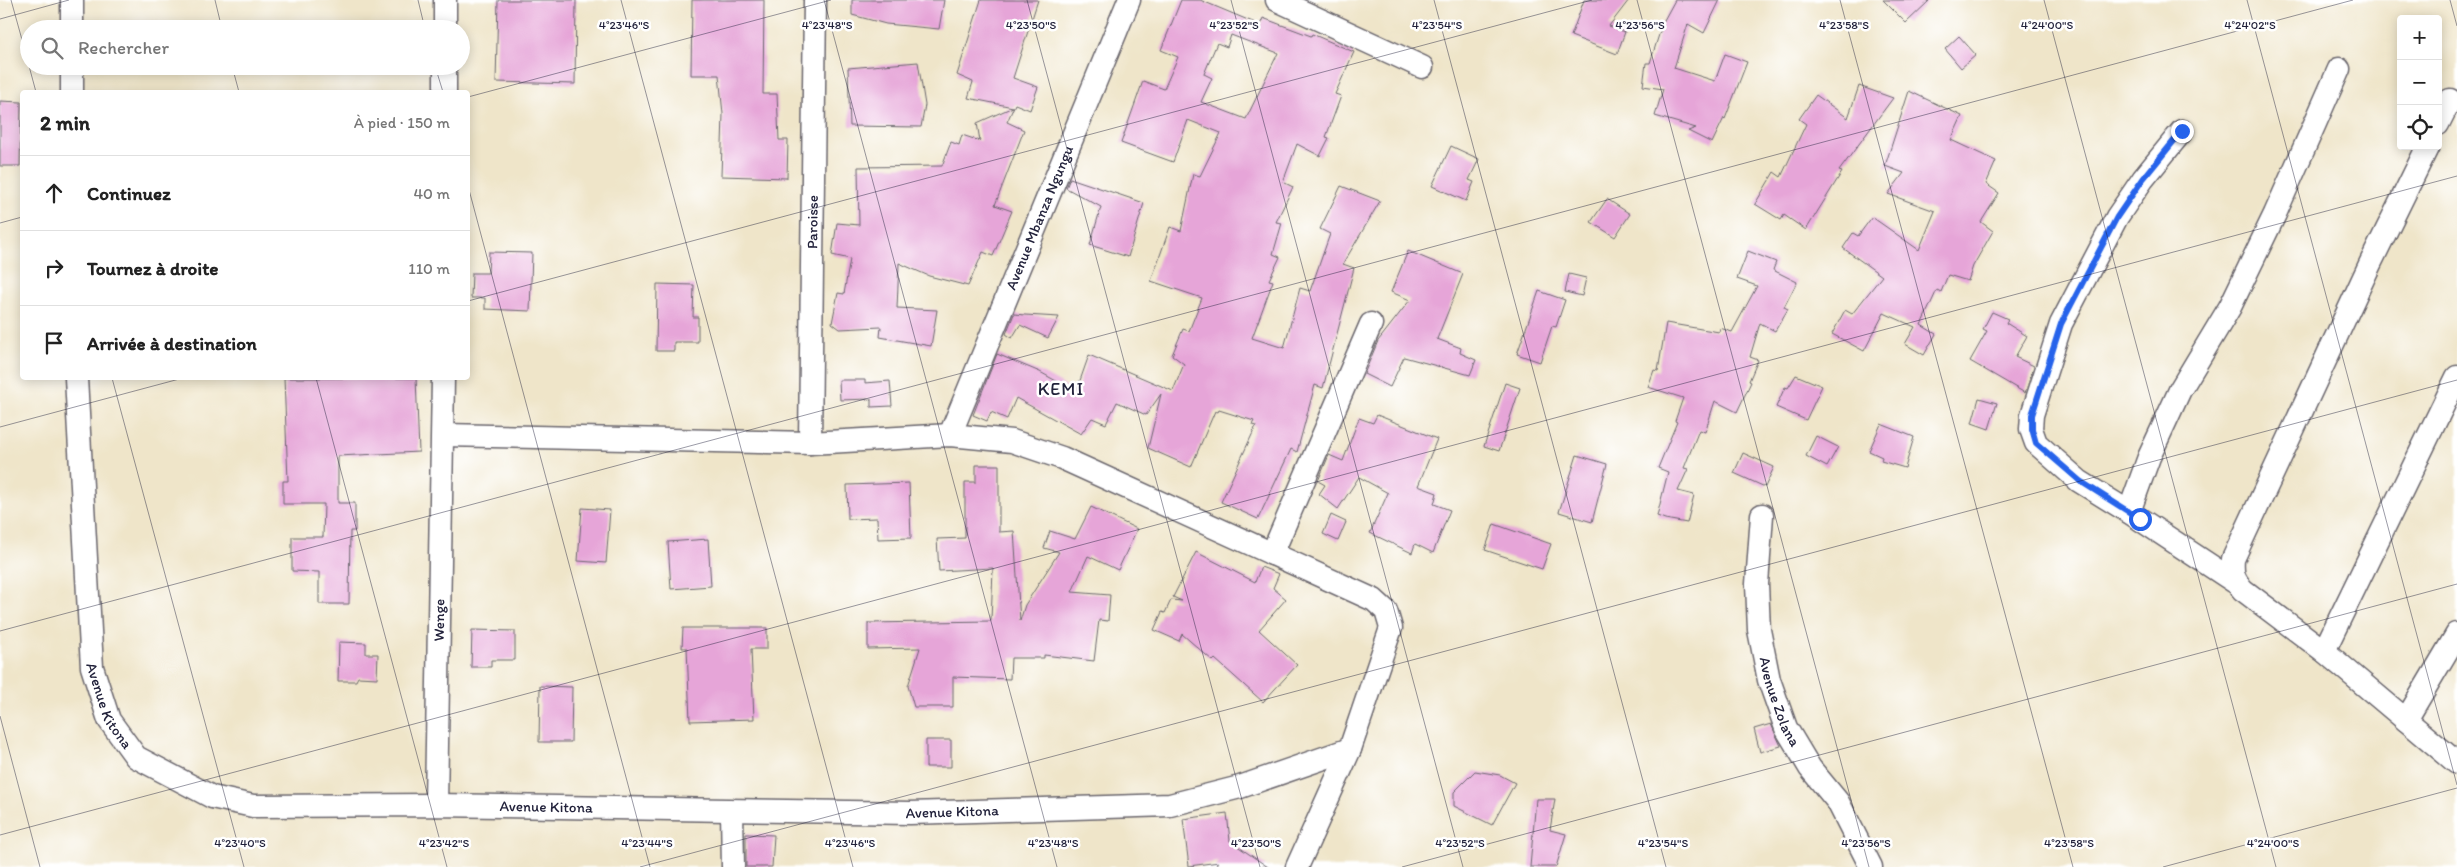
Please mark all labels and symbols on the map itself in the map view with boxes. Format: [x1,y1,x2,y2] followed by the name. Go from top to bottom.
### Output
[599,18,650,32] text: 4°23'46"S
[802,18,853,32] text: 4°23'48"S
[1006,18,1057,32] text: 4°23'50"S
[1209,18,1259,32] text: 4°23'52"S
[1412,18,1462,32] text: 4°23'54"S
[1615,18,1665,32] text: 4°23'56"S
[1819,18,1869,32] text: 4°23'58"S
[2021,18,2073,32] text: 4°24'00"S
[2224,18,2276,32] text: 4°24'02"S
[2171,120,2194,143] route end
[1002,143,1077,293] street label: Avenue Mbanza Ngungu
[803,195,822,249] street label: Paroisse
[1038,378,1084,400] district label: KEMI
[2129,508,2152,531] route start
[430,599,448,642] street label: Wenge
[1756,655,1804,750] street label: Avenue Zolana
[82,660,136,753] street label: Avenue Kitona
[499,797,593,817] street label: Avenue Kitona
[905,801,999,822] street label: Avenue Kitona
[214,836,266,850] text: 4°23'40"S
[419,836,469,850] text: 4°23'42"S
[621,836,673,850] text: 4°23'44"S
[825,836,876,850] text: 4°23'46"S
[1028,836,1079,850] text: 4°23'48"S
[1231,836,1282,850] text: 4°23'50"S
[1435,836,1485,850] text: 4°23'52"S
[1638,836,1688,850] text: 4°23'54"S
[1841,836,1891,850] text: 4°23'56"S
[2044,836,2094,850] text: 4°23'58"S
[2247,836,2299,850] text: 4°24'00"S

